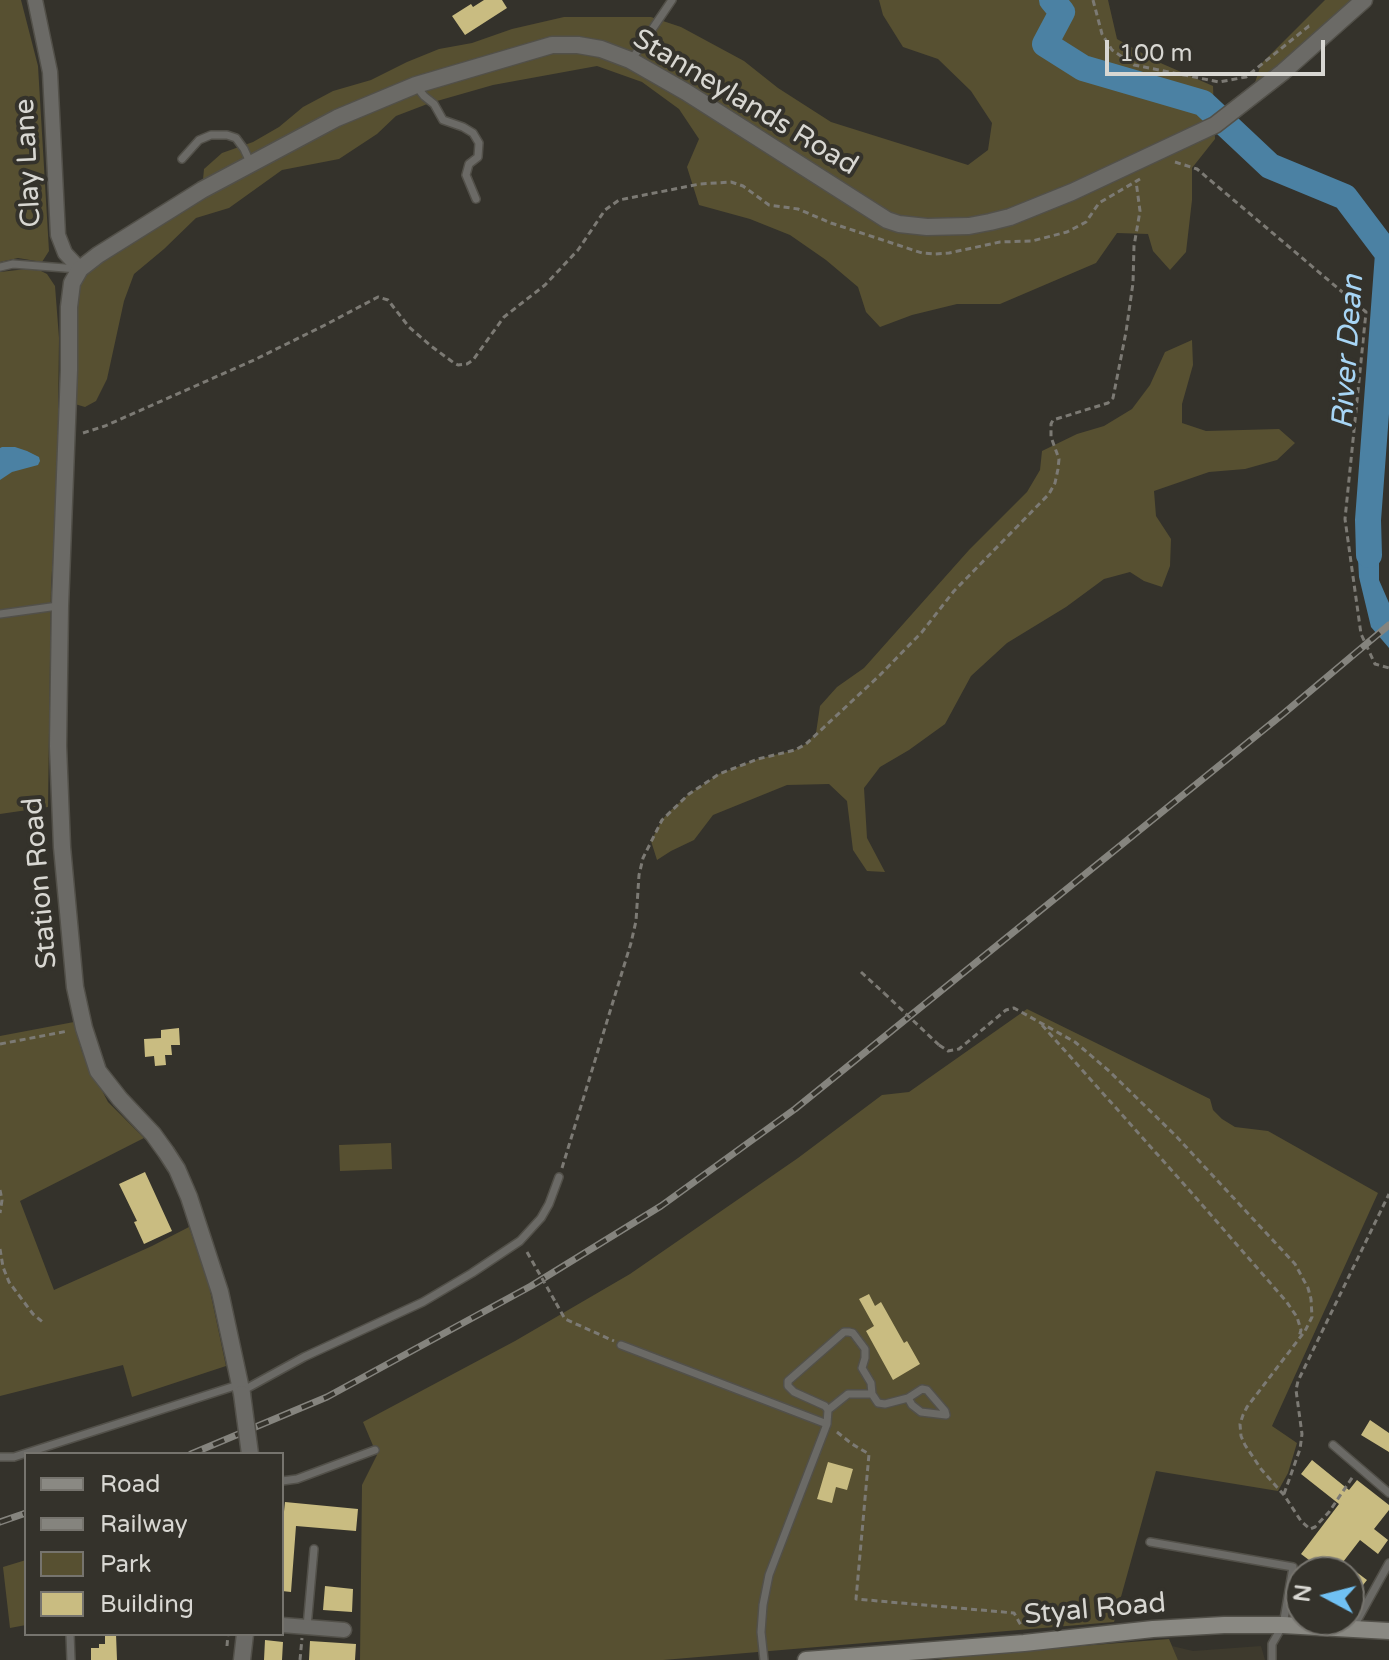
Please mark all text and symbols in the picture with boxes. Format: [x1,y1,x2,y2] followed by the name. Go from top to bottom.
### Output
[626,23,864,183] street label: Stanneylands Road
[1109,24,1329,74] scale bar
[1119,39,1193,68] text: 100 m
[9,98,49,228] street label: Clay Lane
[1326,274,1372,430] water label: River Dean
[17,796,65,970] street label: Station Road
[24,1452,284,1636] legend
[100,1470,160,1499] text: Road
[100,1510,188,1539] text: Railway
[100,1550,151,1579] text: Park
[1285,1556,1365,1636] north arrow
[1289,1583,1317,1604] text: N
[1023,1587,1167,1633] street label: Styal Road
[100,1590,194,1619] text: Building

